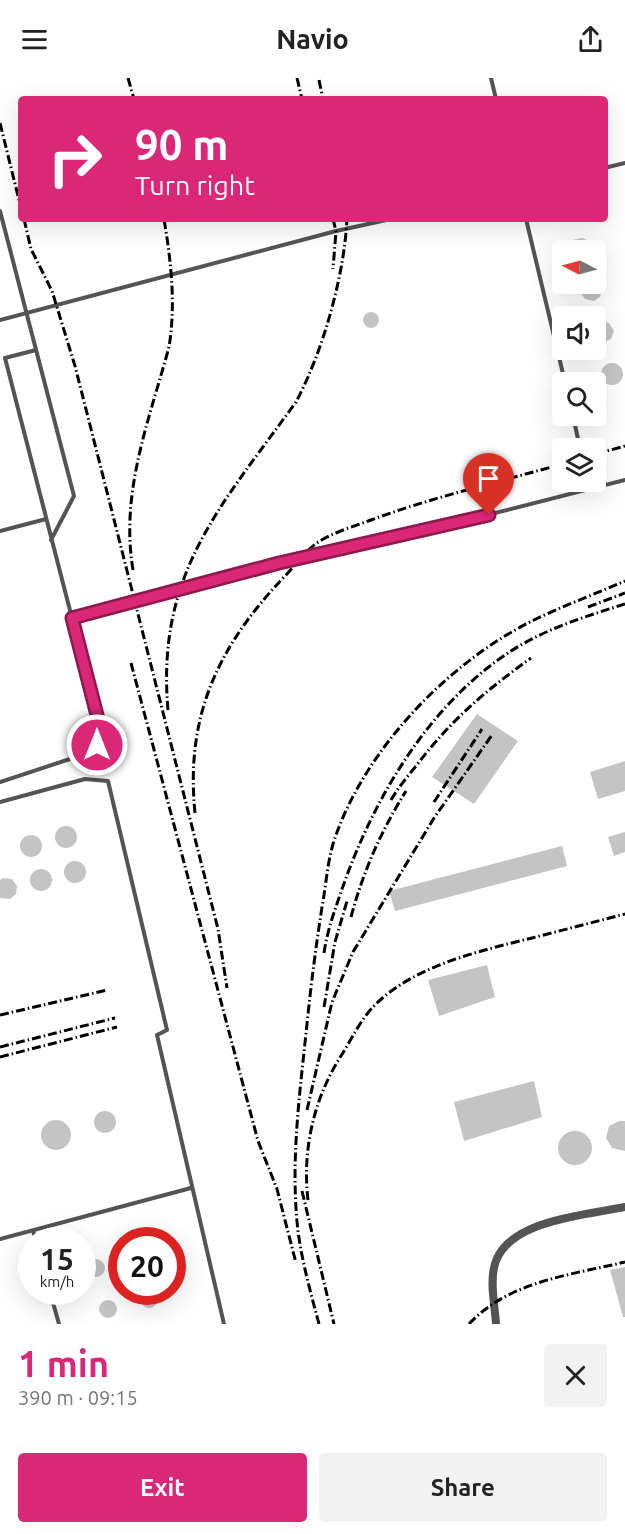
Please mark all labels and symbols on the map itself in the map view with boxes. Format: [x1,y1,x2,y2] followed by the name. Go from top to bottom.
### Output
[552,240,606,294] north arrow
[463,453,514,515] pin
[65,713,129,777] position arrow
[108,1227,186,1305] speed limit sign: 20

